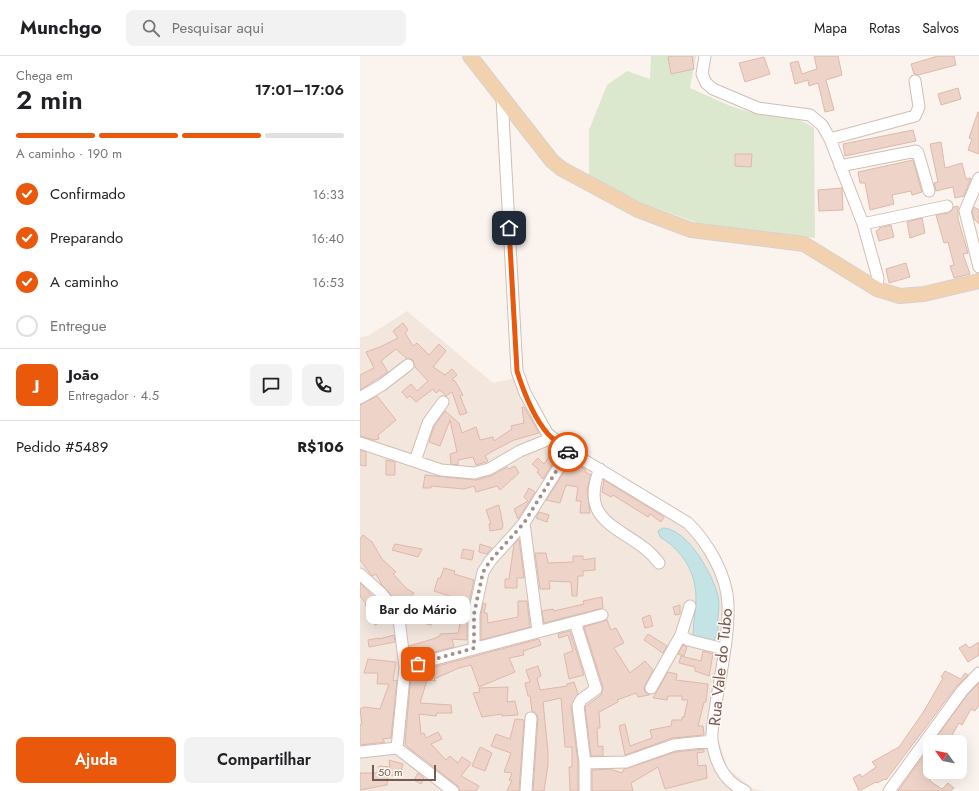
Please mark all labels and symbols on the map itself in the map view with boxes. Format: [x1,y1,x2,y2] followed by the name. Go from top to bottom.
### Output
[492,211,526,245] pin
[548,432,588,472] courier
[366,596,470,624] callout: Bar do Mário
[703,607,738,727] street label: Rua Vale do Tubo
[401,647,435,681] pin
[923,735,967,779] north arrow
[372,763,436,782] scale bar

